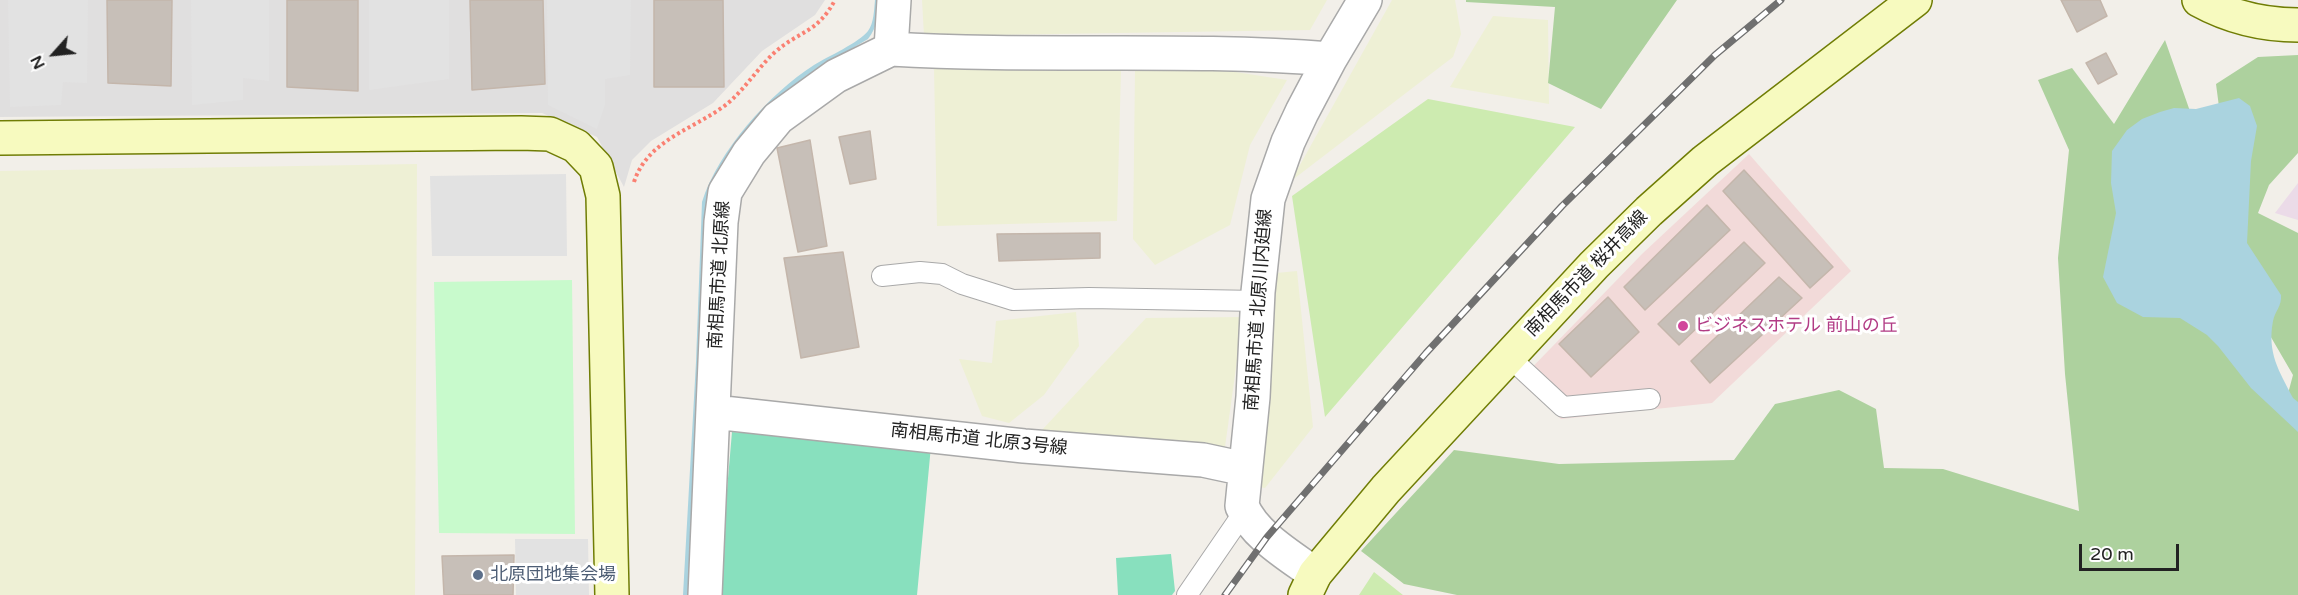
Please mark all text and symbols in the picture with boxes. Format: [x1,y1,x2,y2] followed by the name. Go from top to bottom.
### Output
[24,24,84,84] north arrow
[26,52,50,72] text: N
[705,200,735,350] street label: 南相馬市道 北原線
[1521,207,1653,341] street label: 南相馬市道 桜井高線
[1241,208,1277,412] street label: 南相馬市道 北原川内廹線
[1695,315,1898,337] place label: ビジネスホテル 前山の丘
[1676,319,1690,333] marker: ビジネスホテル 前山の丘
[889,420,1069,460] street label: 南相馬市道 北原3号線
[2082,532,2182,570] scale bar
[2090,543,2134,565] text: 20 m
[490,564,616,586] place label: 北原団地集会場
[471,568,485,582] marker: 北原団地集会場

